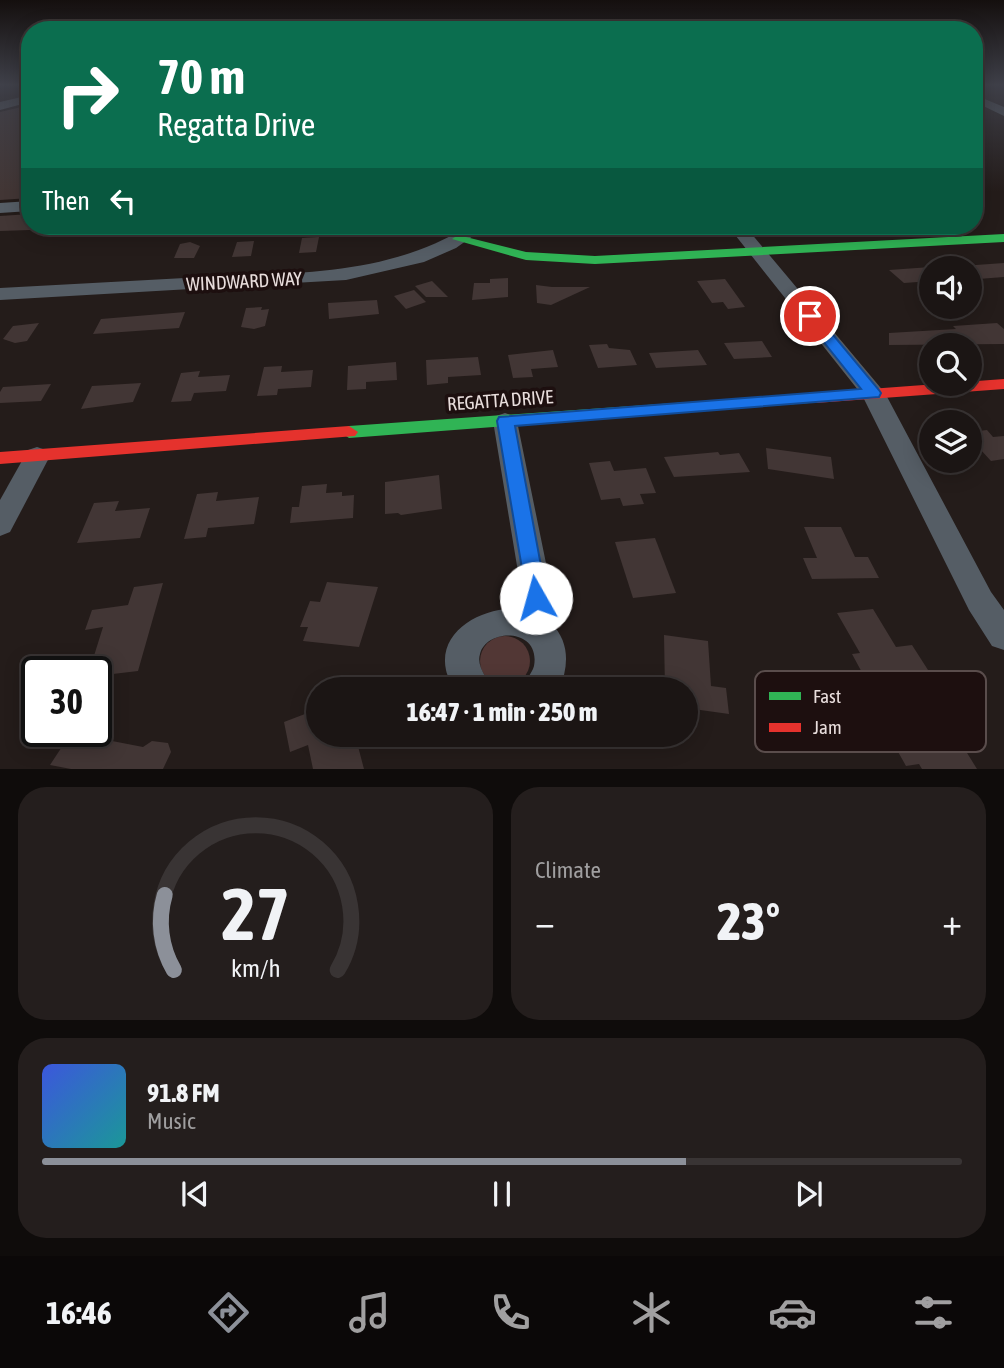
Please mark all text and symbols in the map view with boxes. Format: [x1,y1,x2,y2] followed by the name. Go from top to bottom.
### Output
[157,48,245,104] text: 70 m
[42,49,133,140] icon: right
[157,106,315,143] text: Regatta Drive
[104,182,142,220] icon: left
[42,186,90,216] text: Then
[919,256,982,473] map controls
[919,256,982,319] button: sound
[186,267,303,295] street label: WINDWARD WAY
[780,286,840,346] pin
[791,297,829,335] icon: arrive
[919,333,982,396] button: search
[446,385,554,415] street label: REGATTA DRIVE
[919,410,982,473] button: layers
[499,561,573,635] position arrow
[21,656,112,747] speed limit sign: 30
[755,671,986,752] legend
[813,685,841,707] text: Fast
[407,697,597,727] text: 16:47 · 1 min · 250 m
[813,716,842,738] text: Jam
[535,857,601,883] text: Climate
[221,872,290,955] text: 27
[717,891,780,951] text: 23°
[535,900,555,943] text: −
[942,900,962,943] text: +
[231,953,280,981] text: km/h
[147,1078,220,1108] text: 91.8 FM
[147,1108,195,1134] text: Music
[176,1175,214,1213] icon: previous
[483,1175,521,1213] icon: pause
[790,1175,828,1213] icon: next
[204,1288,253,1337] icon: directions
[345,1288,394,1337] icon: music
[486,1288,535,1337] icon: phone
[627,1288,676,1337] icon: climate
[768,1288,817,1337] icon: car
[909,1288,958,1337] icon: filters
[46,1294,112,1331] text: 16:46

